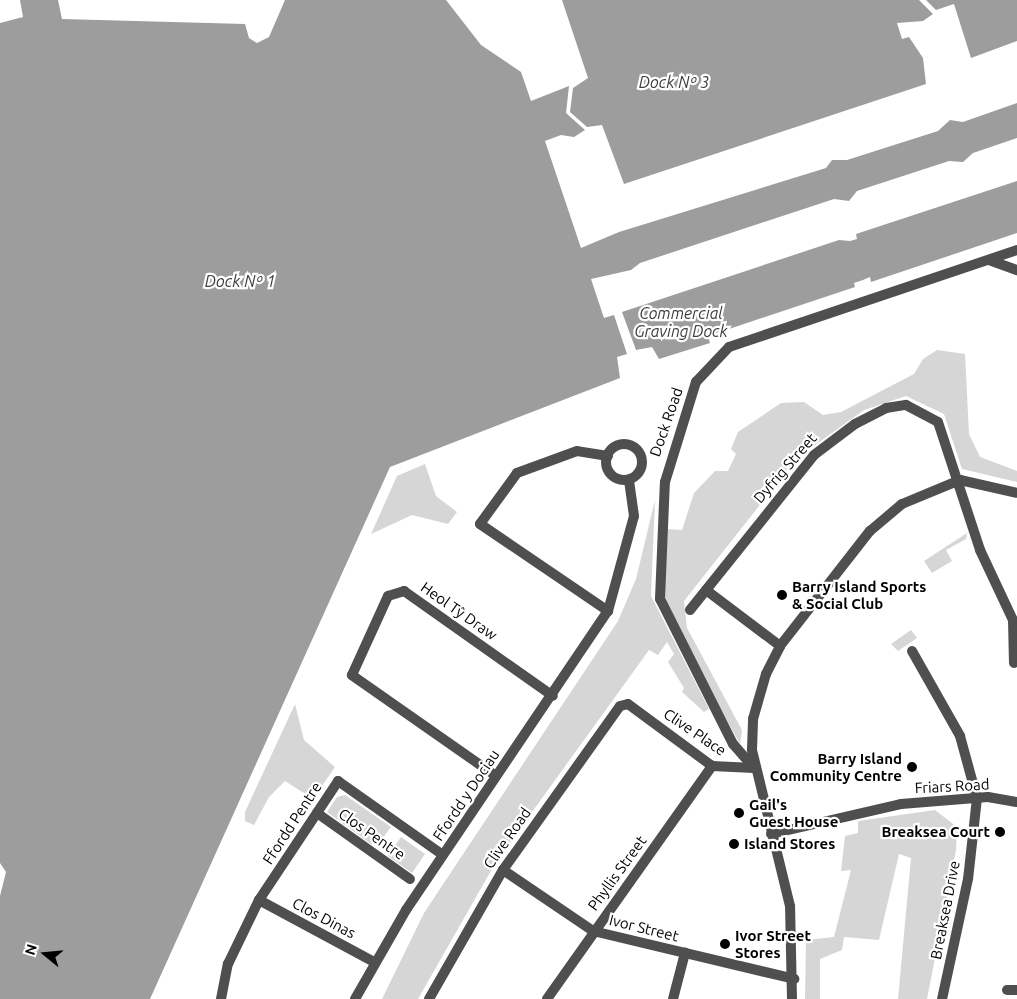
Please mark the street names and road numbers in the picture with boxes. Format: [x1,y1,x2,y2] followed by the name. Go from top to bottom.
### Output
[646,385,686,459] street label: Dock Road
[750,429,820,507] street label: Dyfrig Street
[417,578,501,644] street label: Heol Tŷ Draw
[660,705,730,759] street label: Clive Place
[429,746,503,844] street label: Ffordd y Dociau
[914,775,990,797] street label: Friars Road
[259,779,325,867] street label: Ffordd Pentre
[335,804,409,864] street label: Clos Pentre
[479,804,535,872] street label: Clive Road
[584,832,650,914] street label: Phyllis Street
[927,859,963,961] street label: Breaksea Drive
[289,894,359,942] street label: Clos Dinas
[607,911,681,945] street label: Ivor Street

